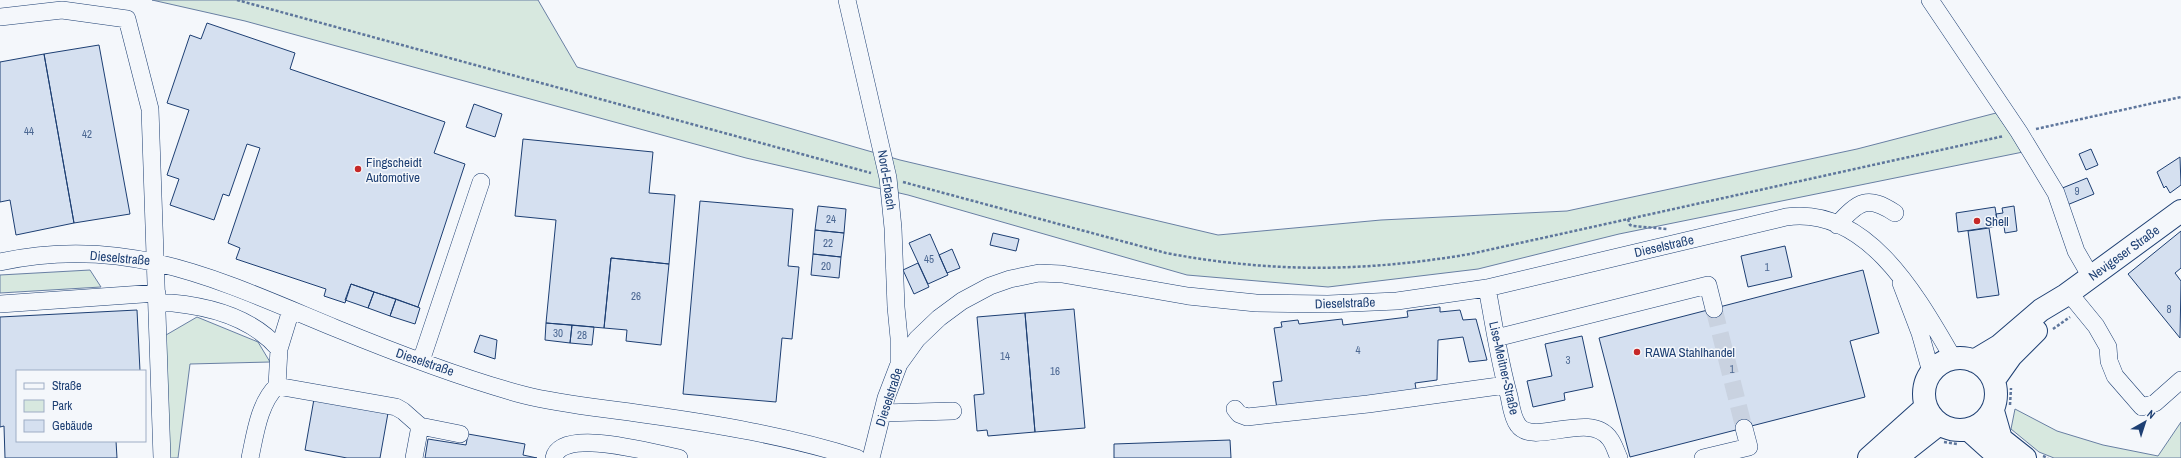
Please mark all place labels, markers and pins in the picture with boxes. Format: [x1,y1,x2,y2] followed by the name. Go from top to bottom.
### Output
[365,154,422,186] place label: Fingscheidt Automotive
[353,164,363,174] marker: Fingscheidt Automotive
[1985,213,2009,230] place label: Shell
[1972,216,1982,226] marker: Shell
[1645,344,1735,361] place label: RAWA Stahlhandel
[1632,347,1642,357] marker: RAWA Stahlhandel

